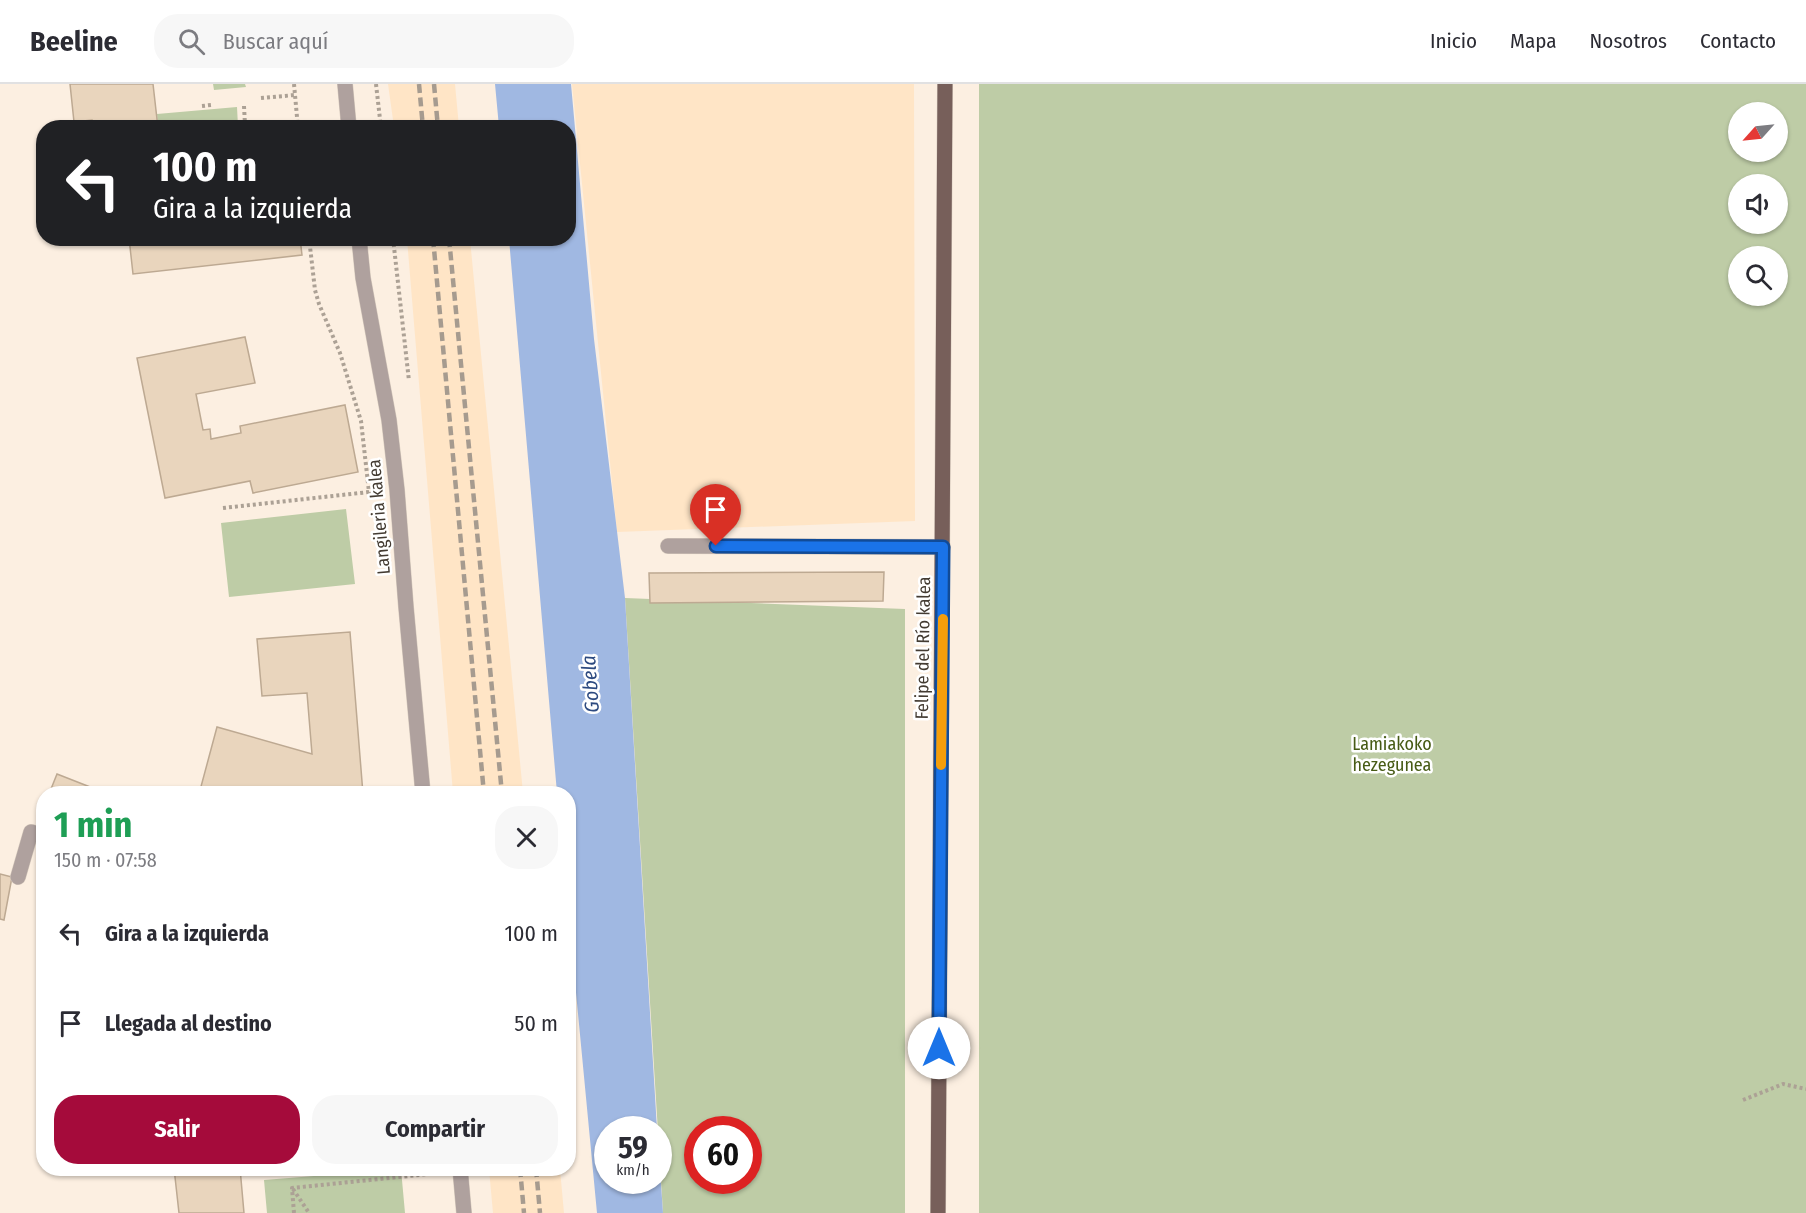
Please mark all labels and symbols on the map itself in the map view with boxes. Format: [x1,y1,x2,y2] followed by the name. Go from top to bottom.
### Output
[1728,102,1788,162] north arrow
[363,458,395,576] street label: Langileria kalea
[690,484,741,546] pin
[911,576,935,720] street label: Felipe del Río kalea
[576,655,604,713] water label: Gobela
[1352,733,1432,776] park label: Lamiakoko hezegunea
[907,1016,971,1080] position arrow
[684,1116,762,1194] speed limit sign: 60

